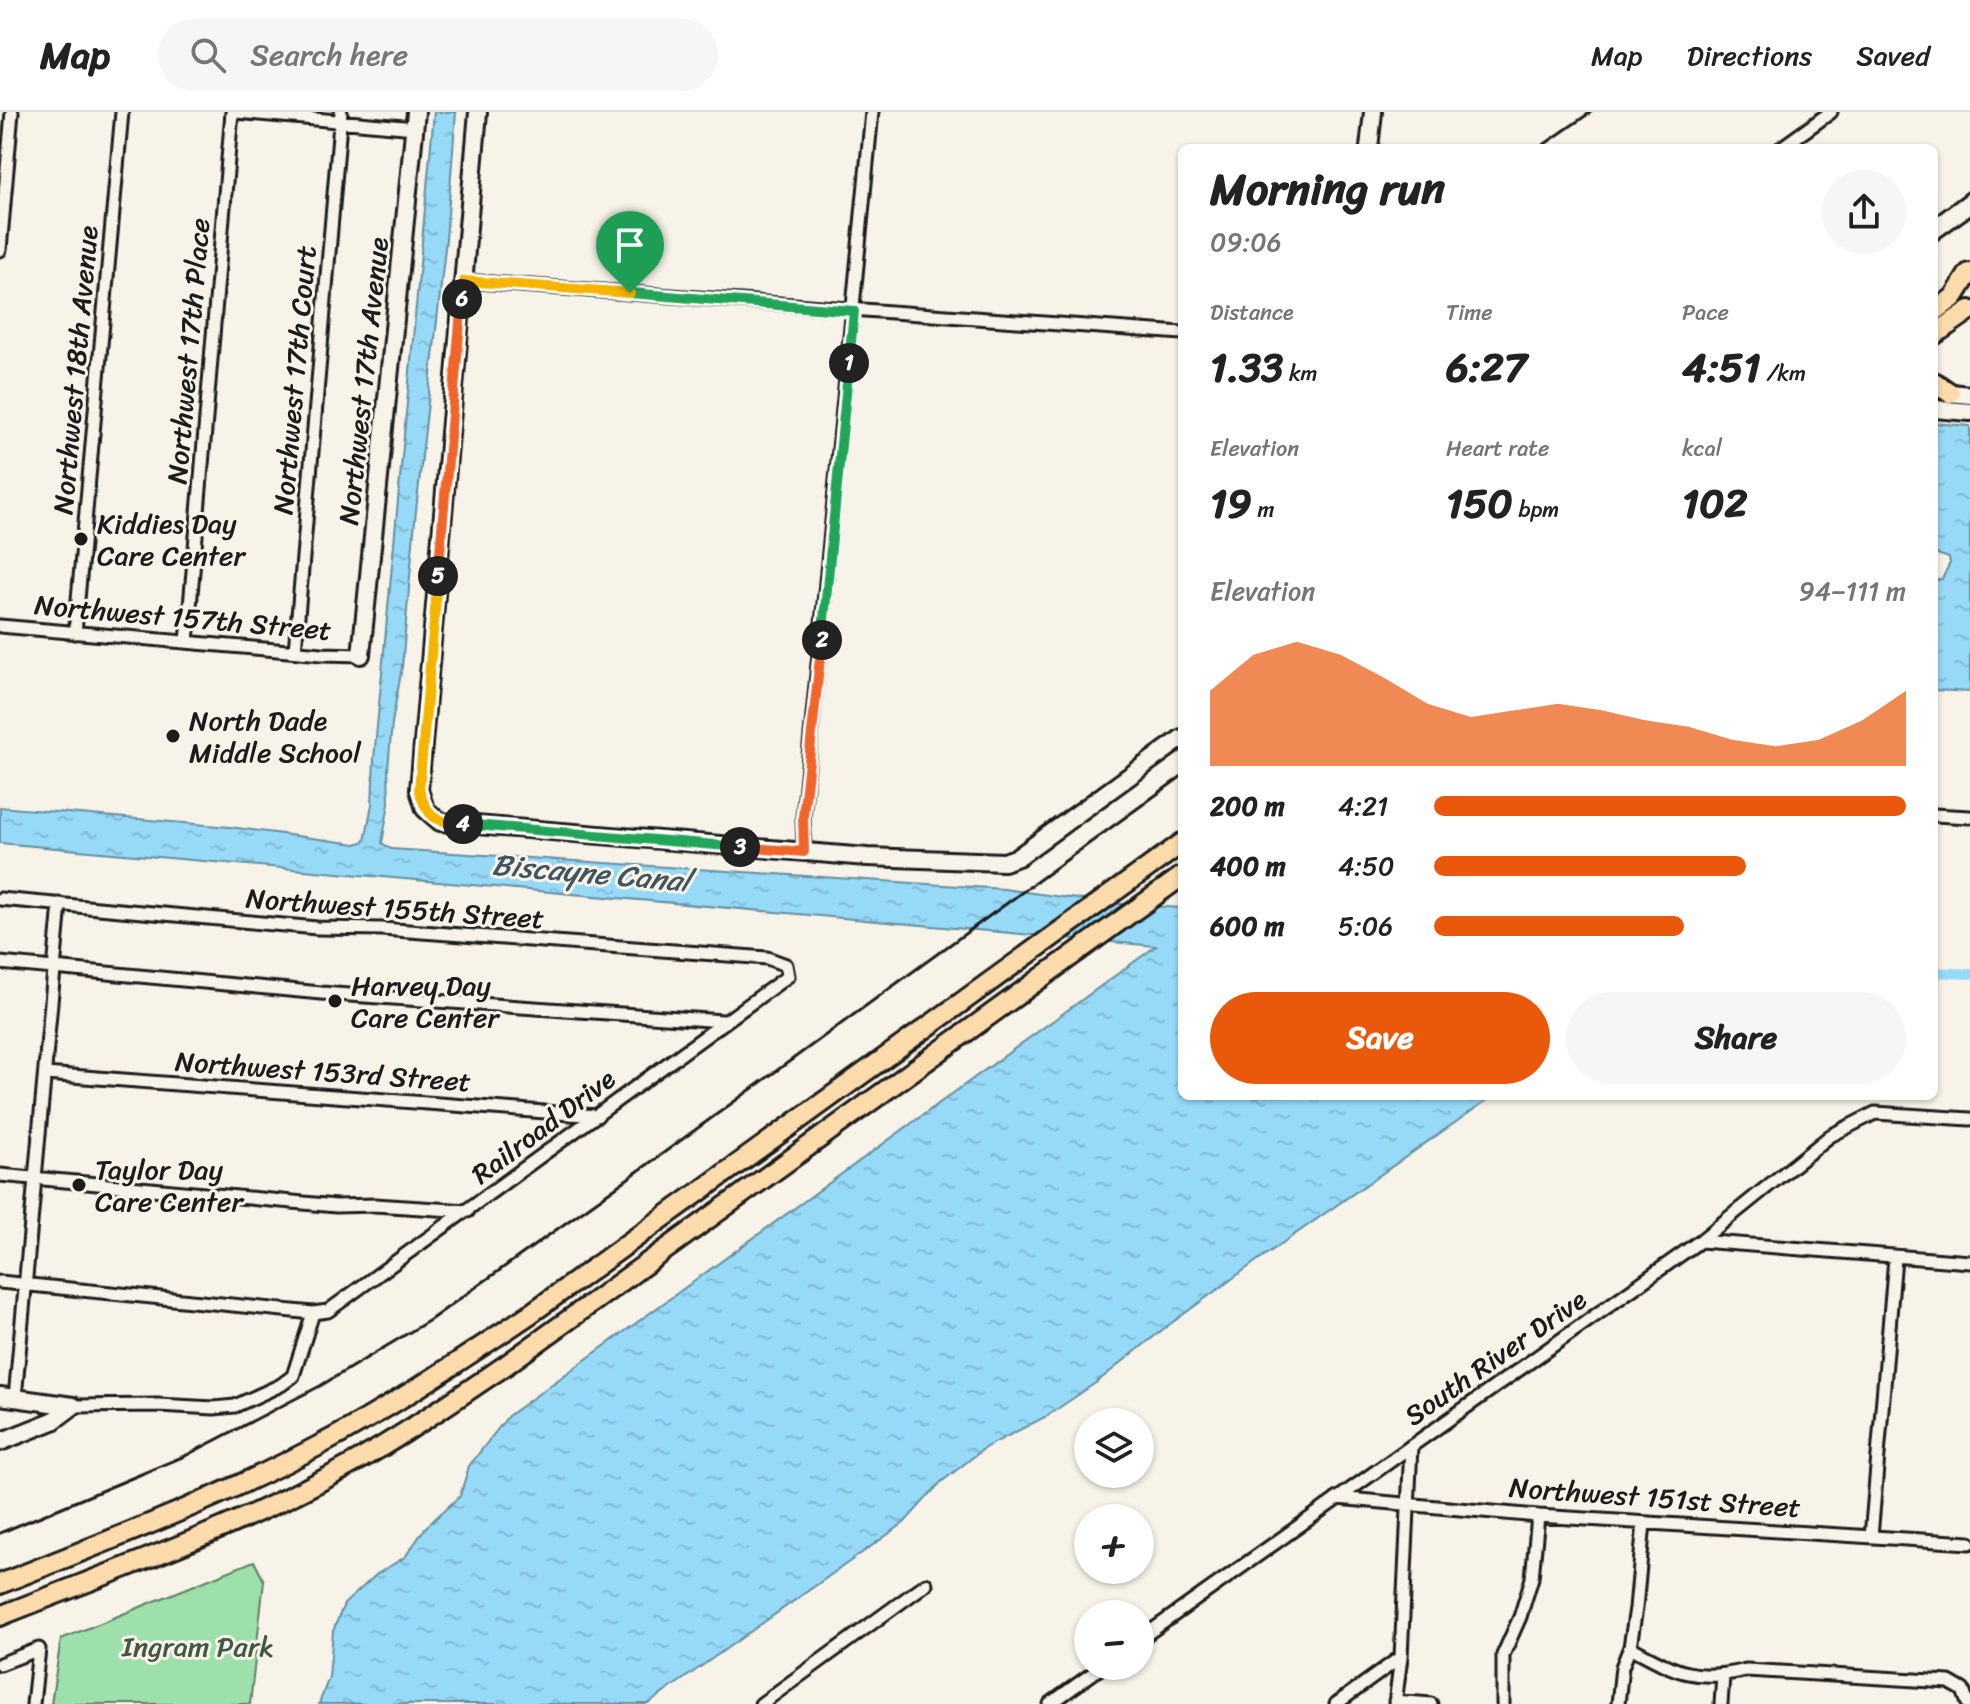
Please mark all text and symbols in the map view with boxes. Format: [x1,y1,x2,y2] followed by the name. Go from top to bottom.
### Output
[158,19,718,91] search box
[40,22,110,89] text: Map
[250,28,408,82] text: Search here
[1591,31,1643,80] text: Map
[1687,31,1812,80] text: Directions
[1856,31,1930,80] text: Saved
[186,33,230,77] icon: search
[1210,150,1445,228] text: Morning run
[1822,170,1906,254] button: share
[596,211,664,293] pin
[152,216,225,486] street label: Northwest 17th Place
[1210,219,1281,265] text: 09:06
[608,223,652,267] icon: arrive
[38,224,113,516] street label: Northwest 18th Avenue
[324,235,403,527] street label: Northwest 17th Avenue
[258,244,331,517] street label: Northwest 17th Court
[442,279,482,319] pin: 6
[456,279,468,318] text: 6
[1210,293,1294,332] text: Distance
[1446,293,1493,332] text: Time
[1682,293,1729,332] text: Pace
[1210,332,1283,403] text: 1.33
[1446,332,1527,403] text: 6:27
[1682,332,1761,403] text: 4:51
[829,343,869,383] pin: 1
[844,343,854,382] text: 1
[1283,354,1317,393] text: km
[1761,354,1806,393] text: /km
[1210,429,1299,468] text: Elevation
[1446,429,1549,468] text: Heart rate
[1682,429,1722,468] text: kcal
[1210,468,1252,539] text: 19
[1446,468,1513,539] text: 150
[1682,468,1748,539] text: 102
[1252,490,1274,529] text: m
[1513,490,1559,529] text: bpm
[97,499,246,580] place label: Kiddies Day Care Center
[72,530,90,548] marker: Kiddies Day Care Center
[418,556,458,596] pin: 5
[431,556,445,595] text: 5
[1210,568,1315,614] text: Elevation
[1799,568,1906,614] text: 94–111 m
[32,580,333,655] street label: Northwest 157th Street
[802,620,842,660] pin: 2
[816,620,828,659] text: 2
[189,696,362,777] place label: North Dade Middle School
[164,727,182,745] marker: North Dade Middle School
[1210,783,1285,829] text: 200 m
[1338,783,1388,829] text: 4:21
[443,804,483,844] pin: 4
[456,804,470,843] text: 4
[720,827,760,867] pin: 3
[734,827,746,866] text: 3
[490,837,699,909] water label: Biscayne Canal
[1210,843,1286,889] text: 400 m
[1338,843,1394,889] text: 4:50
[244,874,546,943] street label: Northwest 155th Street
[1210,903,1284,949] text: 600 m
[1338,903,1393,949] text: 5:06
[351,961,500,1042] place label: Harvey Day Care Center
[326,992,344,1010] marker: Harvey Day Care Center
[1210,992,1550,1084] button: Save
[1566,992,1906,1084] button: Share
[173,1037,473,1106] street label: Northwest 153rd Street
[460,1055,626,1197] street label: Railroad Drive
[95,1145,244,1226] place label: Taylor Day Care Center
[70,1176,88,1194] marker: Taylor Day Care Center
[1393,1276,1597,1439] street label: South River Drive
[1074,1408,1154,1680] map controls
[1074,1408,1154,1488] button: layers
[1508,1463,1802,1532] street label: Northwest 151st Street
[1074,1504,1154,1584] button: +
[1074,1600,1154,1680] button: −
[121,1622,274,1671] park label: Ingram Park

